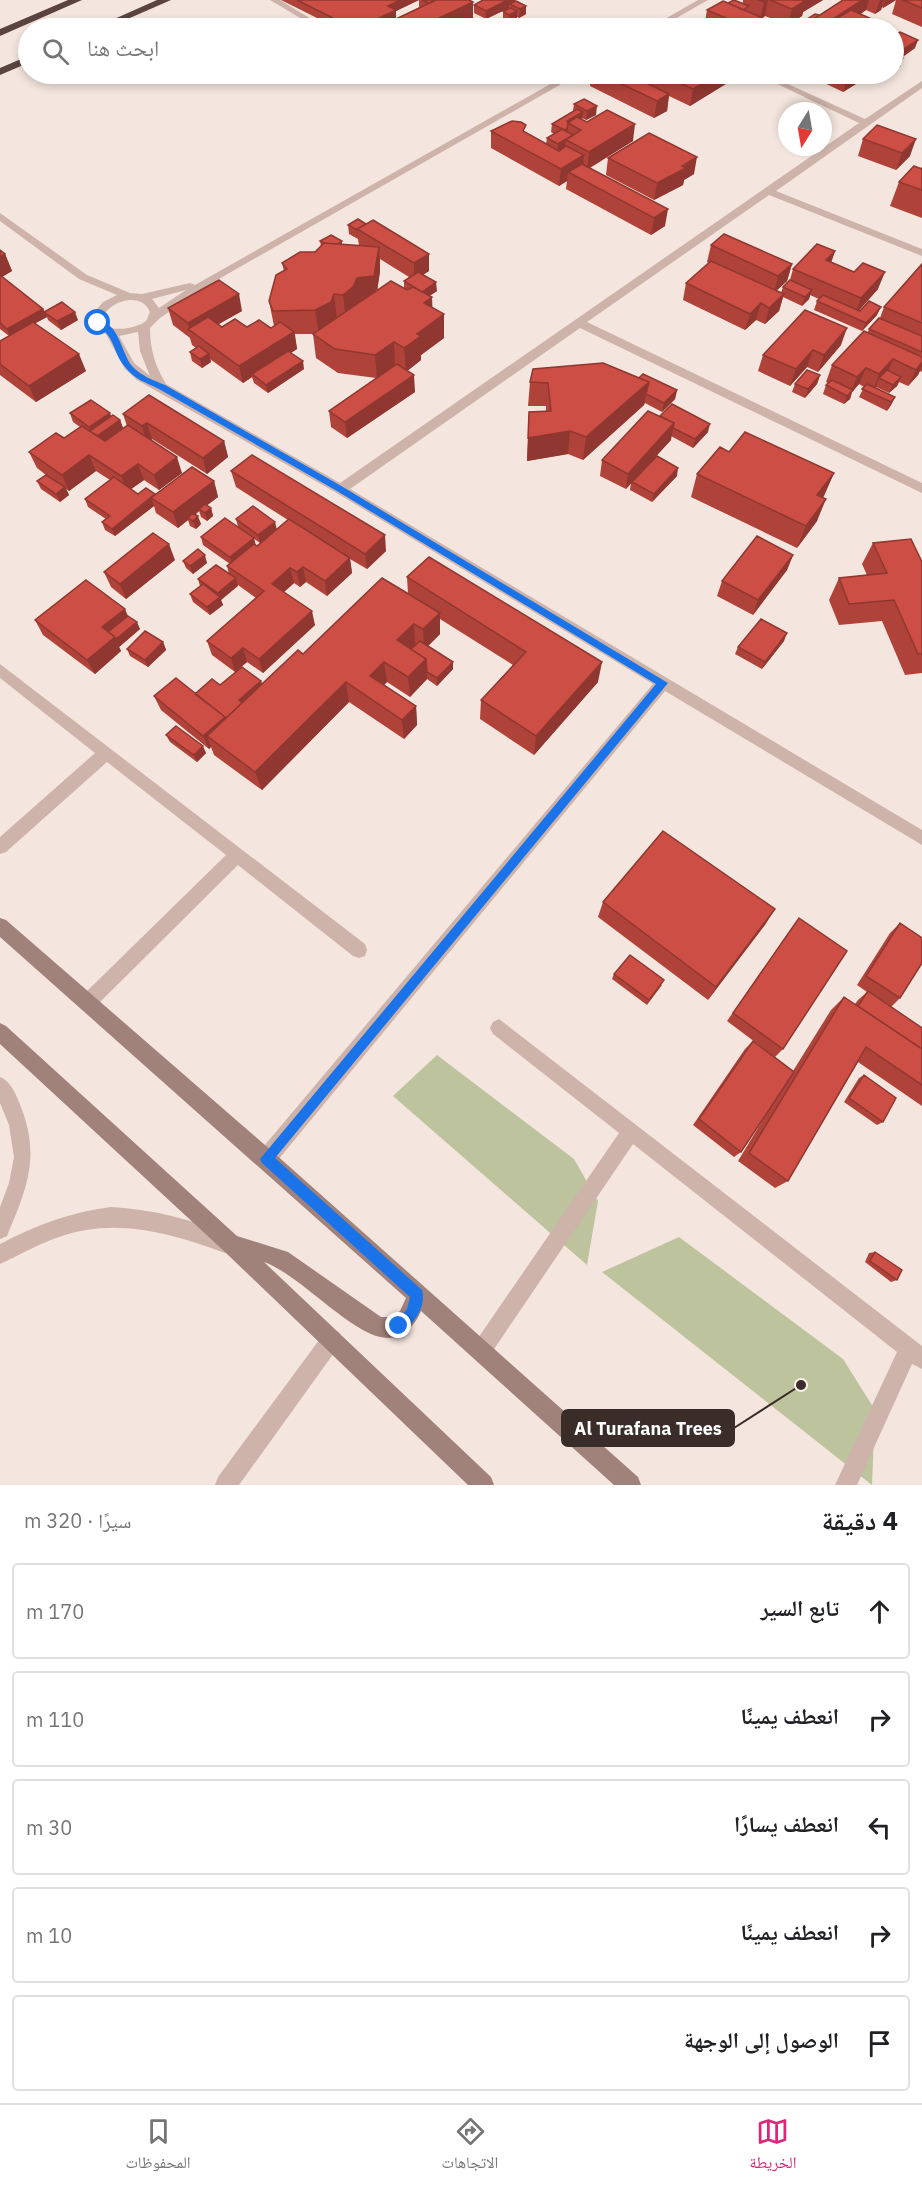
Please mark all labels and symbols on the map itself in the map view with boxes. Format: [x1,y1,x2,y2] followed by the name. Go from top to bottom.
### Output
[778,102,832,156] north arrow
[84,309,110,335] route start
[385,1312,411,1338] route end
[562,1410,734,1446] callout: Al Turafana Trees
[574,1417,722,1440] text: Al Turafana Trees

